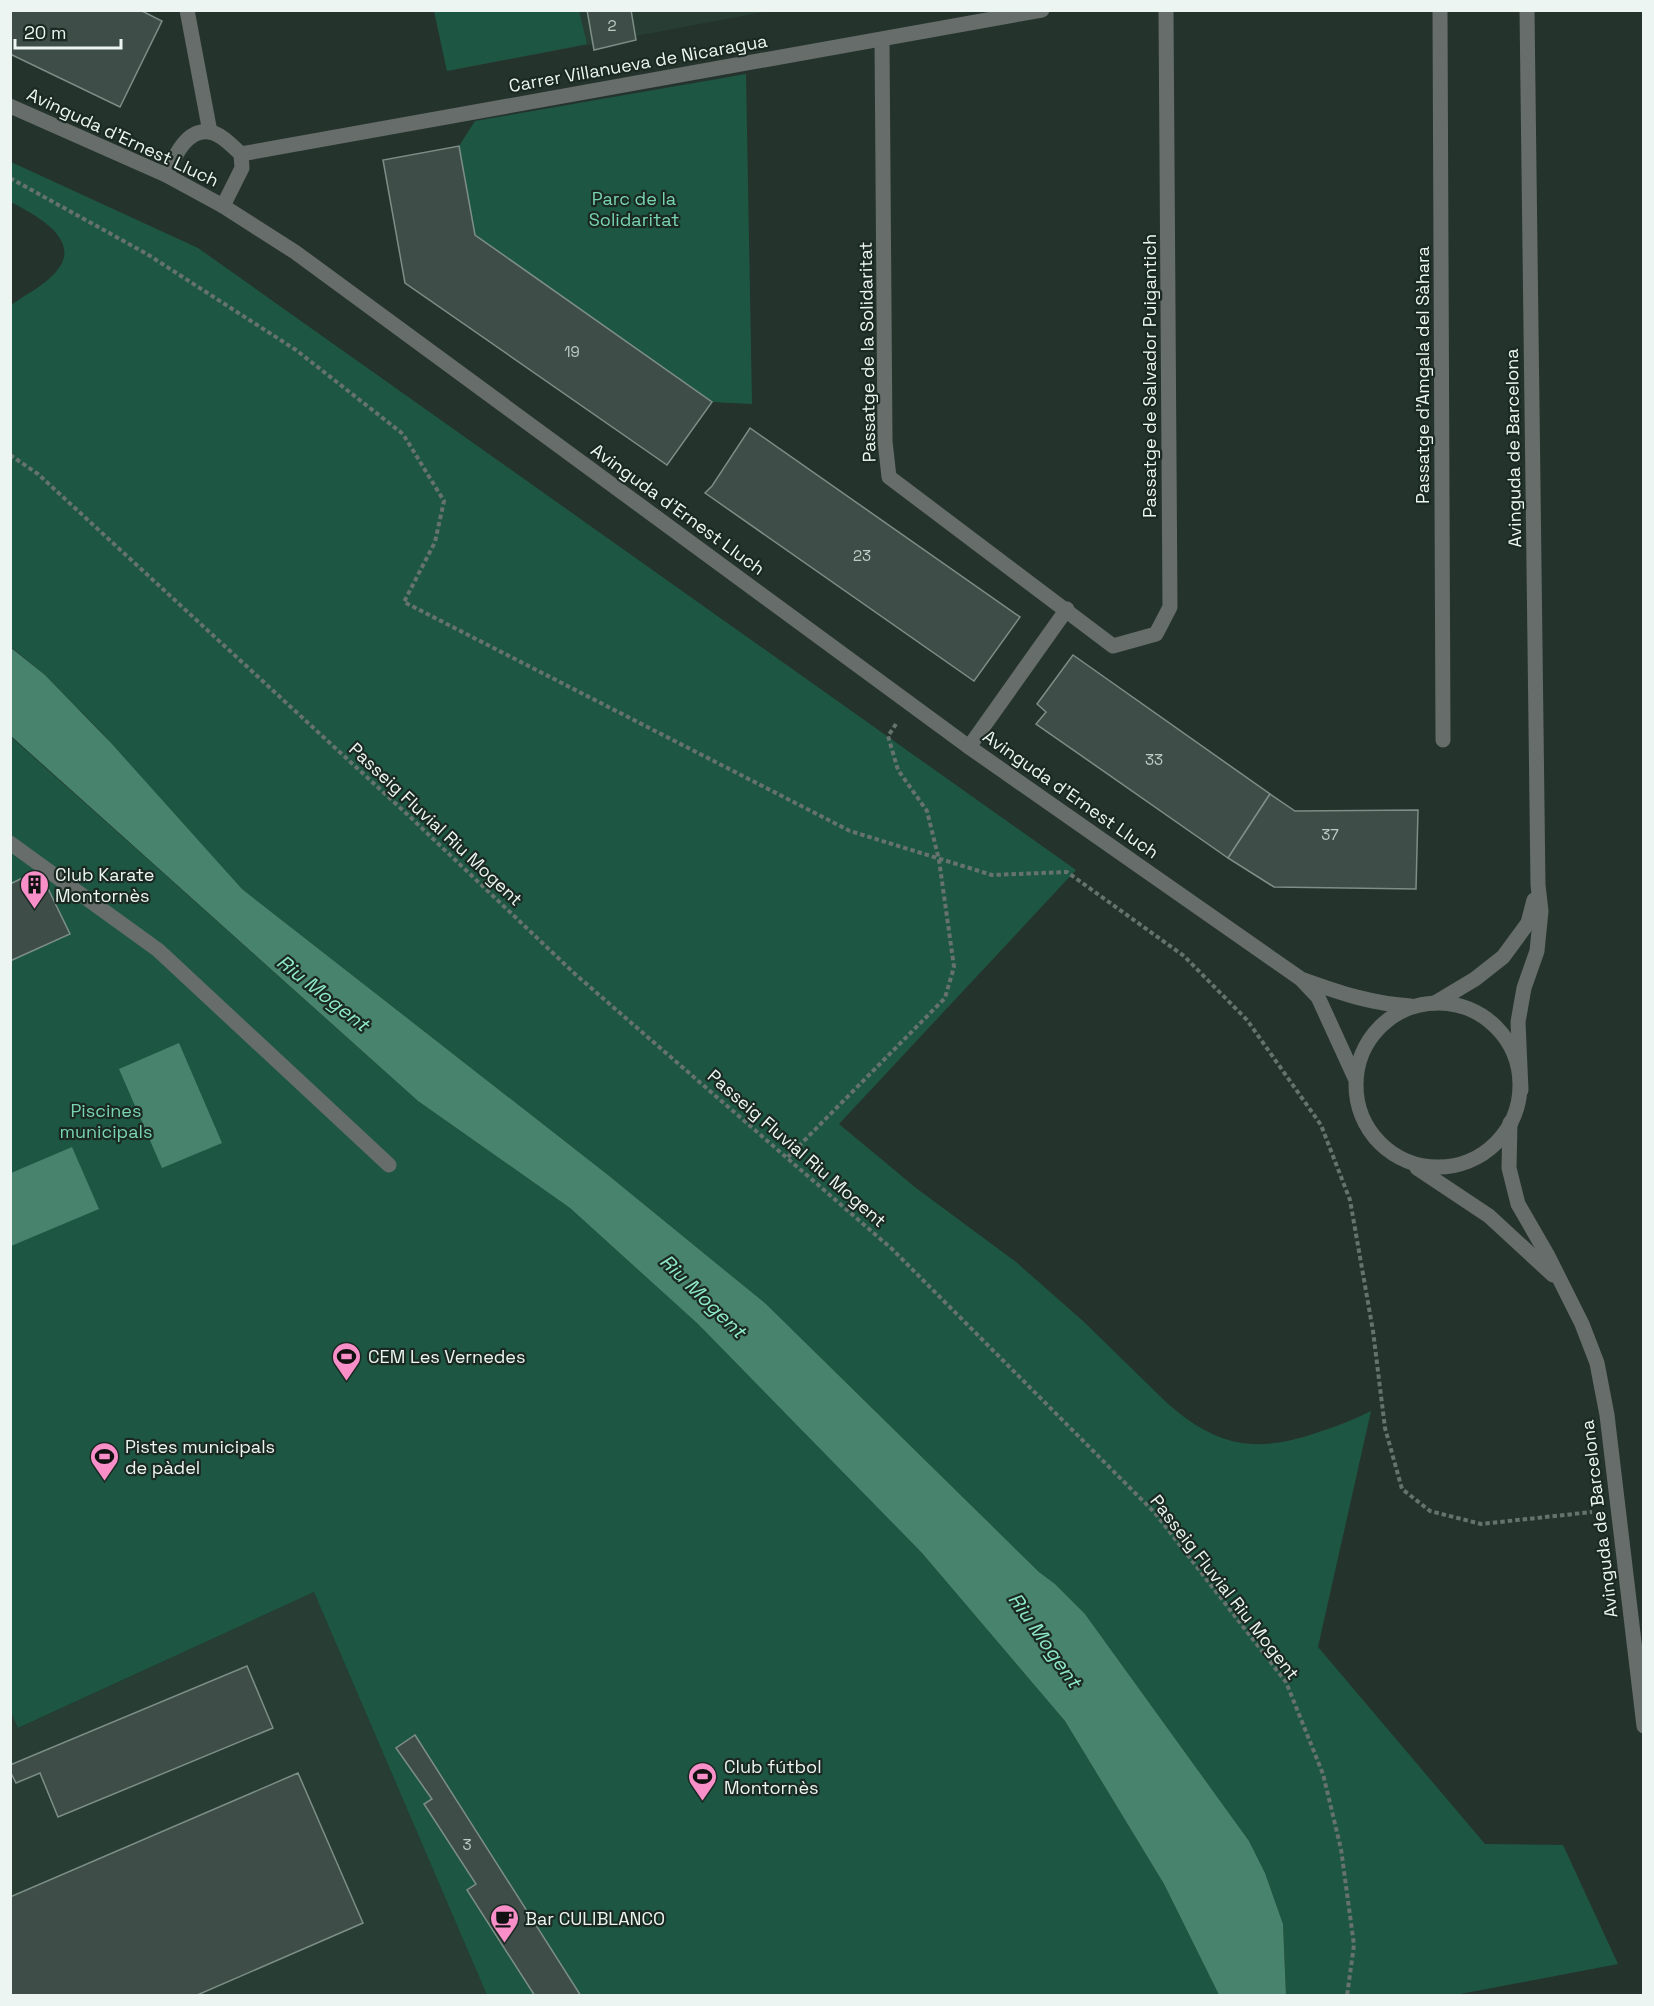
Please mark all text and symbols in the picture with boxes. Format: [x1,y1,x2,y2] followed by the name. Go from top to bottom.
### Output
[15,12,122,50] scale bar
[607,16,617,35] house number: 2
[24,21,67,44] text: 20 m
[507,29,769,97] street label: Carrer Villanueva de Nicaragua
[23,82,223,192] street label: Avinguda d'Ernest Lluch
[589,187,679,231] park label: Parc de la Solidaritat
[1138,234,1161,518] street label: Passatge de Salvador Puigantich
[854,241,880,463] street label: Passatge de la Solidaritat
[1411,246,1434,504] street label: Passatge d'Amgala del Sàhara
[564,342,580,361] house number: 19
[1500,348,1526,548] street label: Avinguda de Barcelona
[587,438,769,580] street label: Avinguda d'Ernest Lluch
[853,546,871,565] house number: 23
[979,725,1163,863] street label: Avinguda d'Ernest Lluch
[344,737,528,911] street label: Passeig Fluvial Riu Mogent
[1145,750,1163,769] house number: 33
[1321,825,1339,844] house number: 37
[55,863,154,907] place label: Club Karate Montornès
[18,868,50,910] building icon: Club Karate Montornès
[271,949,376,1038] water label: Riu Mogent
[703,1064,891,1232] street label: Passeig Fluvial Riu Mogent
[60,1099,152,1143] park label: Piscines municipals
[654,1248,753,1345] water label: Riu Mogent
[331,1340,363,1382] sports icon: CEM Les Vernedes
[368,1345,526,1368] place label: CEM Les Vernedes
[1575,1419,1623,1619] street label: Avinguda de Barcelona
[125,1435,275,1479] place label: Pistes municipals de pàdel
[88,1440,120,1482] sports icon: Pistes municipals de pàdel
[1145,1490,1305,1684] street label: Passeig Fluvial Riu Mogent
[1003,1587,1088,1694] water label: Riu Mogent
[724,1755,822,1799] place label: Club fútbol Montornès
[687,1760,719,1802] sports icon: Club fútbol Montornès
[462,1835,472,1854] house number: 3
[488,1902,520,1944] cafe icon: Bar CULIBLANCO
[525,1907,665,1930] place label: Bar CULIBLANCO

